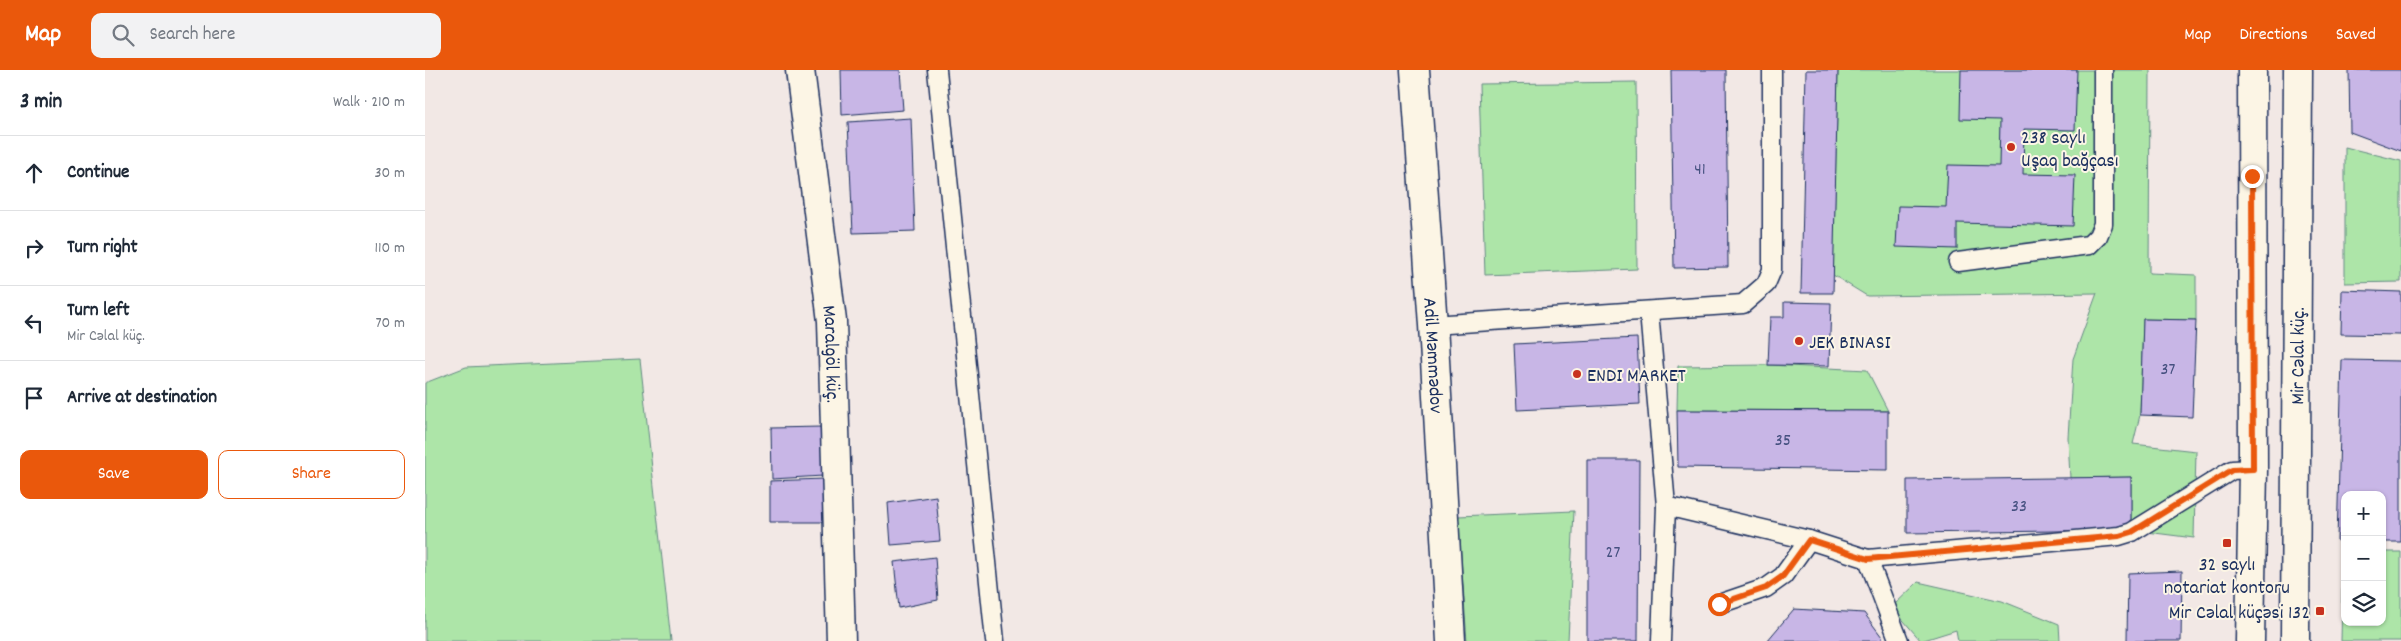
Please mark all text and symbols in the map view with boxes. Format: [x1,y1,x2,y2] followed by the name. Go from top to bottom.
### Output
[91,13,441,58] search box
[25,18,61,52] text: Map
[109,21,137,49] icon: search
[149,22,235,49] text: Search here
[2184,23,2211,48] text: Map
[2239,23,2308,48] text: Directions
[2336,23,2376,48] text: Saved
[20,88,62,118] text: 3 min
[333,91,405,114] text: Walk · 210 m
[2021,125,2118,176] place label: 238 saylı Uşaq bağçası
[2005,141,2017,153] marker: 238 saylı Uşaq bağçası
[1694,158,1706,183] house number: 41
[20,159,48,187] icon: ahead
[67,160,129,187] text: Continue
[375,162,405,185] text: 30 m
[2241,165,2264,188] route end
[20,234,48,262] icon: right
[67,235,138,262] text: Turn right
[375,237,405,260] text: 110 m
[1414,297,1449,415] street label: Adil Məmmədov
[67,298,130,325] text: Turn left
[813,304,845,403] street label: Maralgöl küç.
[2285,307,2314,405] street label: Mir Cəlal küç.
[20,309,48,337] icon: left
[375,312,405,335] text: 70 m
[67,325,145,348] text: Mir Cəlal küç.
[1809,330,1891,358] place label: JEK BINASI
[1793,335,1805,347] marker: JEK BINASI
[2161,358,2176,383] house number: 37
[1587,363,1686,391] place label: ENDI MARKET
[1571,368,1583,380] marker: ENDI MARKET
[20,384,48,412] icon: arrive
[67,385,217,412] text: Arrive at destination
[1775,429,1791,454] house number: 35
[20,450,208,499] button: Save
[218,450,405,499] button: Share
[2341,491,2386,626] map controls
[2341,491,2386,536] button: +
[2011,495,2027,520] house number: 33
[2341,536,2386,581] button: −
[2221,537,2233,549] marker: 32 saylı notariat kontoru
[1606,541,1620,566] house number: 27
[2164,552,2290,603] place label: 32 saylı notariat kontoru
[2341,581,2386,626] button: layers
[1708,593,1731,616] route start
[2169,600,2310,628] place label: Mir Cəlal küçəsi 132
[2314,605,2326,617] marker: Mir Cəlal küçəsi 132

